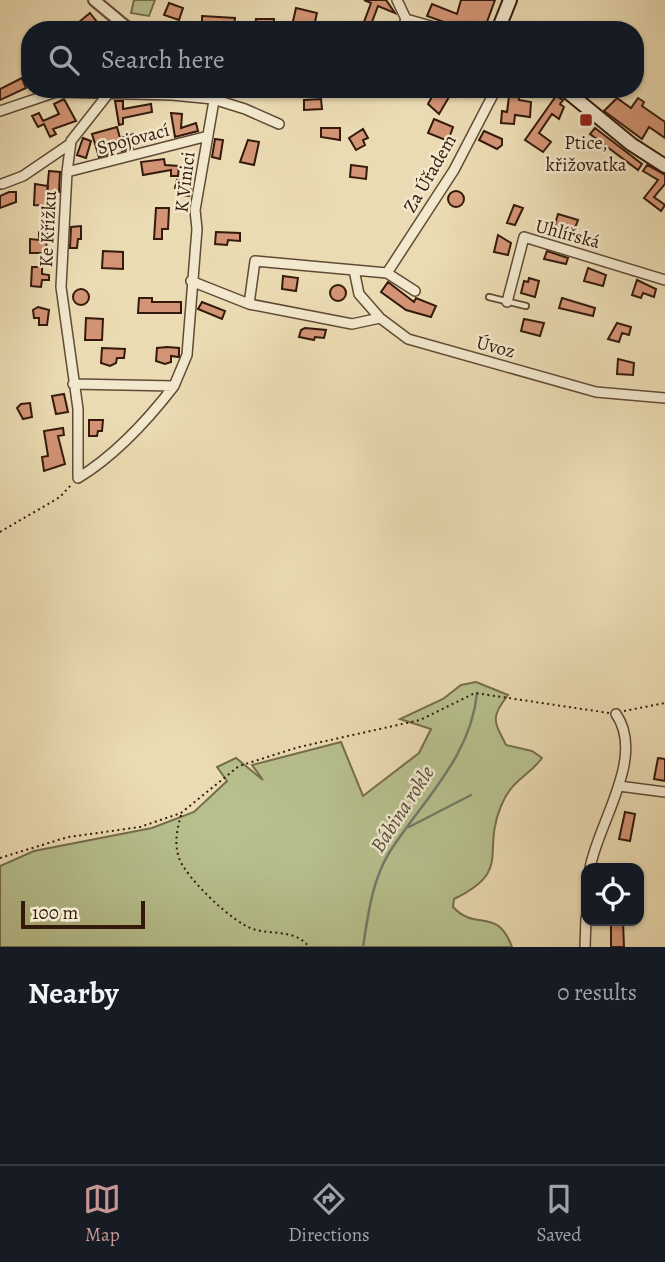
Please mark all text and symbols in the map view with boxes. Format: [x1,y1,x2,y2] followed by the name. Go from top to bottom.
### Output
[21,21,644,98] search box
[45,41,83,79] icon: search
[101,42,225,77] text: Search here
[578,112,594,128] marker: Ptice, křižovatka
[94,117,172,161] street label: Spojovací
[397,129,463,217] street label: Za Úřadem
[545,130,627,178] place label: Ptice, křižovatka
[168,150,202,214] street label: K Vinici
[33,189,63,268] street label: Ke Křížku
[533,213,603,255] street label: Uhlířská
[473,329,518,365] street label: Úvoz
[364,760,441,858] water label: Bábina rokle
[581,863,644,926] map controls
[581,863,644,926] button: locate
[21,898,145,930] scale bar
[32,900,78,926] text: 100 m
[28,973,119,1013] text: Nearby
[557,977,637,1008] text: 0 results
[83,1180,121,1248] tab: Map
[288,1180,370,1248] tab: Directions
[537,1180,582,1248] tab: Saved

